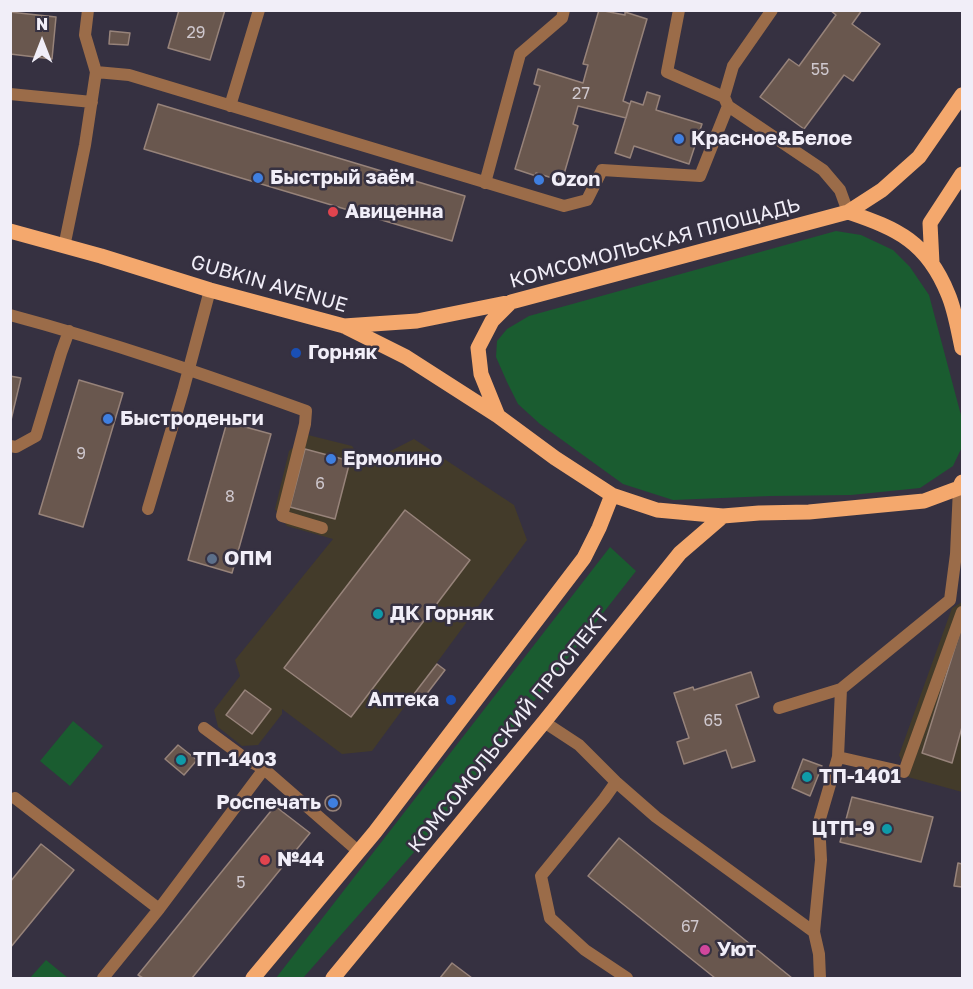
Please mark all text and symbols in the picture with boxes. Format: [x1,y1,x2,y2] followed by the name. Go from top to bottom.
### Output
[12,12,72,72] north arrow
[36,14,48,34] text: N
[187,23,205,43] house number: 29
[811,60,829,80] house number: 55
[572,84,590,104] house number: 27
[691,127,852,151] place label: Красное&Белое
[672,132,686,146] marker: Красное&Белое
[270,166,414,190] place label: Быстрый заём
[551,168,600,192] place label: Ozon
[251,171,265,185] marker: Быстрый заём
[532,173,546,187] marker: Ozon
[507,193,803,293] street label: КОМСОМОЛЬСКАЯ ПЛОЩАДЬ
[345,200,443,224] place label: Авиценна
[326,205,340,219] marker: Авиценна
[188,250,350,318] street label: GUBKIN AVENUE
[308,341,377,365] place label: Горняк
[289,346,303,360] marker: Горняк
[120,407,264,431] place label: Быстроденьги
[101,412,115,426] marker: Быстроденьги
[76,444,86,464] house number: 9
[343,447,442,471] place label: Ермолино
[324,452,338,466] marker: Ермолино
[315,474,325,494] house number: 6
[225,487,235,507] house number: 8
[224,547,272,571] place label: ОПМ
[205,552,219,566] marker: ОПМ
[390,602,494,626] place label: ДК Горняк
[403,604,615,858] street label: КОМСОМОЛЬСКИЙ ПРОСПЕКТ
[371,607,385,621] marker: ДК Горняк
[368,688,439,712] place label: Аптека
[444,693,458,707] marker: Аптека
[704,711,722,731] house number: 65
[193,748,277,772] place label: ТП-1403
[174,753,188,767] marker: ТП-1403
[819,765,901,789] place label: ТП-1401
[800,770,814,784] marker: ТП-1401
[216,791,321,815] place label: Роспечать
[326,796,340,810] marker: Роспечать
[812,817,875,841] place label: ЦТП-9
[880,822,894,836] marker: ЦТП-9
[277,848,324,872] place label: №44
[258,853,272,867] marker: №44
[236,873,246,893] house number: 5
[681,917,699,937] house number: 67
[717,938,756,962] place label: Уют
[698,943,712,957] marker: Уют

